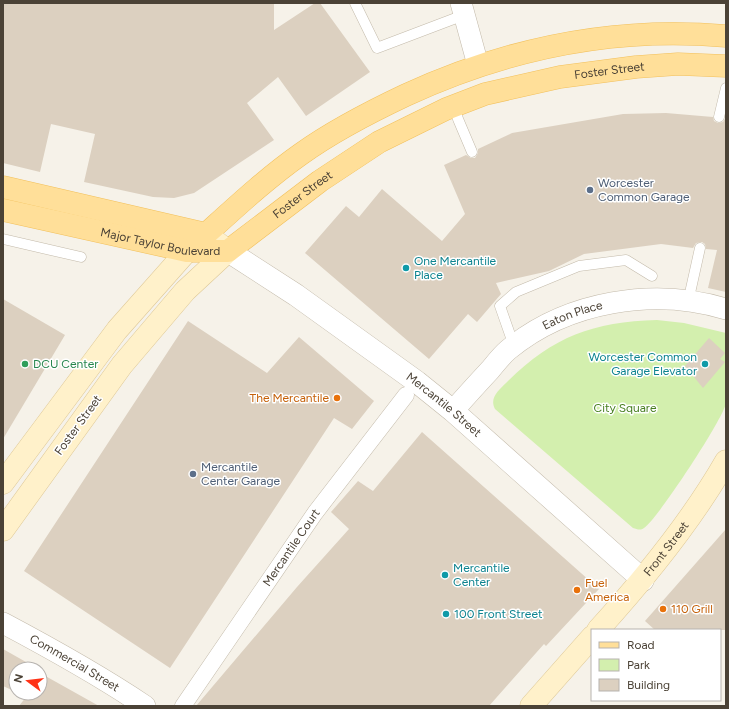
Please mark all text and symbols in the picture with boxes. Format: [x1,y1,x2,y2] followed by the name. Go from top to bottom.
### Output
[573,59,645,82] street label: Foster Street
[270,168,335,221] street label: Foster Street
[598,176,690,204] place label: Worcester Common Garage
[585,185,595,195] marker: Worcester Common Garage
[99,225,220,258] street label: Major Taylor Boulevard
[414,254,497,282] place label: One Mercantile Place
[401,263,411,273] marker: One Mercantile Place
[540,298,604,333] street label: Eaton Place
[589,350,697,378] place label: Worcester Common Garage Elevator
[33,357,98,371] place label: DCU Center
[20,359,30,369] marker: DCU Center
[700,359,710,369] marker: Worcester Common Garage Elevator
[403,370,484,440] street label: Mercantile Street
[250,391,329,405] place label: The Mercantile
[52,392,105,458] street label: Foster Street
[332,393,342,403] marker: The Mercantile
[594,401,657,415] park label: City Square
[201,460,280,488] place label: Mercantile Center Garage
[188,469,198,479] marker: Mercantile Center Garage
[260,506,323,589] street label: Mercantile Court
[641,518,692,579] street label: Front Street
[453,561,510,589] place label: Mercantile Center
[440,570,450,580] marker: Mercantile Center
[585,576,629,604] place label: Fuel America
[572,585,582,595] marker: Fuel America
[671,602,713,616] place label: 110 Grill
[658,604,668,614] marker: 110 Grill
[454,607,543,621] place label: 100 Front Street
[441,609,451,619] marker: 100 Front Street
[591,629,721,701] legend
[27,632,122,695] street label: Commercial Street
[627,638,655,652] text: Road
[627,658,650,672] text: Park
[8,661,48,701] north arrow
[11,673,26,684] text: N
[627,678,670,692] text: Building

